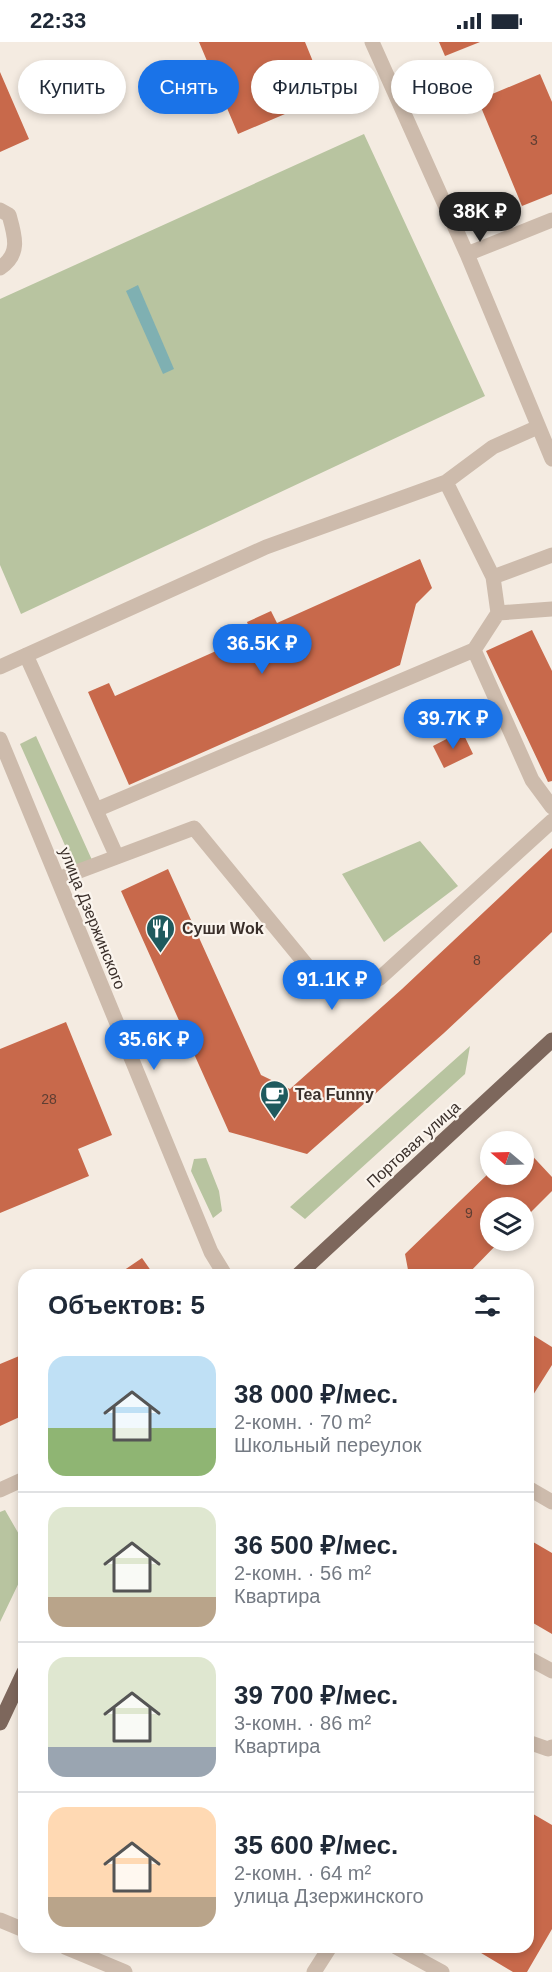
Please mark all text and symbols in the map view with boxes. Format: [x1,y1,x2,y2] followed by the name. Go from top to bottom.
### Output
[30,8,86,33] text: 22:33
[18,60,126,114] chip: Купить
[138,60,239,114] chip: Снять
[251,60,379,114] chip: Фильтры
[391,60,494,114] chip: Новое
[530,132,538,148] house number: 3
[438,192,522,243] pin: 38K ₽
[453,200,507,222] text: 38K ₽
[207,624,317,675] pin: 36.5K ₽
[227,632,297,654] text: 36.5K ₽
[398,699,508,750] pin: 39.7K ₽
[418,707,488,729] text: 39.7K ₽
[56,845,129,992] street label: улица Дзержинского
[145,912,177,954] restaurant icon: Суши Wok
[182,920,264,937] place label: Суши Wok
[473,952,481,968] house number: 8
[277,960,387,1011] pin: 91.1K ₽
[297,968,367,990] text: 91.1K ₽
[99,1020,209,1071] pin: 35.6K ₽
[119,1028,189,1050] text: 35.6K ₽
[258,1078,290,1120] cafe icon: Tea Funny
[295,1086,374,1103] place label: Tea Funny
[41,1091,57,1107] house number: 28
[363,1098,463,1191] street label: Портовая улица
[480,1131,534,1185] north arrow
[480,1131,534,1251] map controls
[480,1197,534,1251] button: layers
[465,1205,473,1221] house number: 9
[471,1289,504,1322] icon: filters
[48,1290,205,1320] text: Объектов: 5
[234,1379,398,1409] text: 38 000 ₽/мес.
[96,1380,168,1452] icon: home
[234,1411,371,1433] text: 2-комн. · 70 m²
[234,1434,422,1456] text: Школьный переулок
[234,1530,398,1560] text: 36 500 ₽/мес.
[96,1531,168,1603] icon: home
[234,1562,371,1584] text: 2-комн. · 56 m²
[234,1585,320,1607] text: Квартира
[234,1680,398,1710] text: 39 700 ₽/мес.
[96,1681,168,1753] icon: home
[234,1712,371,1734] text: 3-комн. · 86 m²
[234,1735,320,1757] text: Квартира
[234,1830,398,1860] text: 35 600 ₽/мес.
[96,1831,168,1903] icon: home
[234,1862,371,1884] text: 2-комн. · 64 m²
[234,1885,424,1907] text: улица Дзержинского

